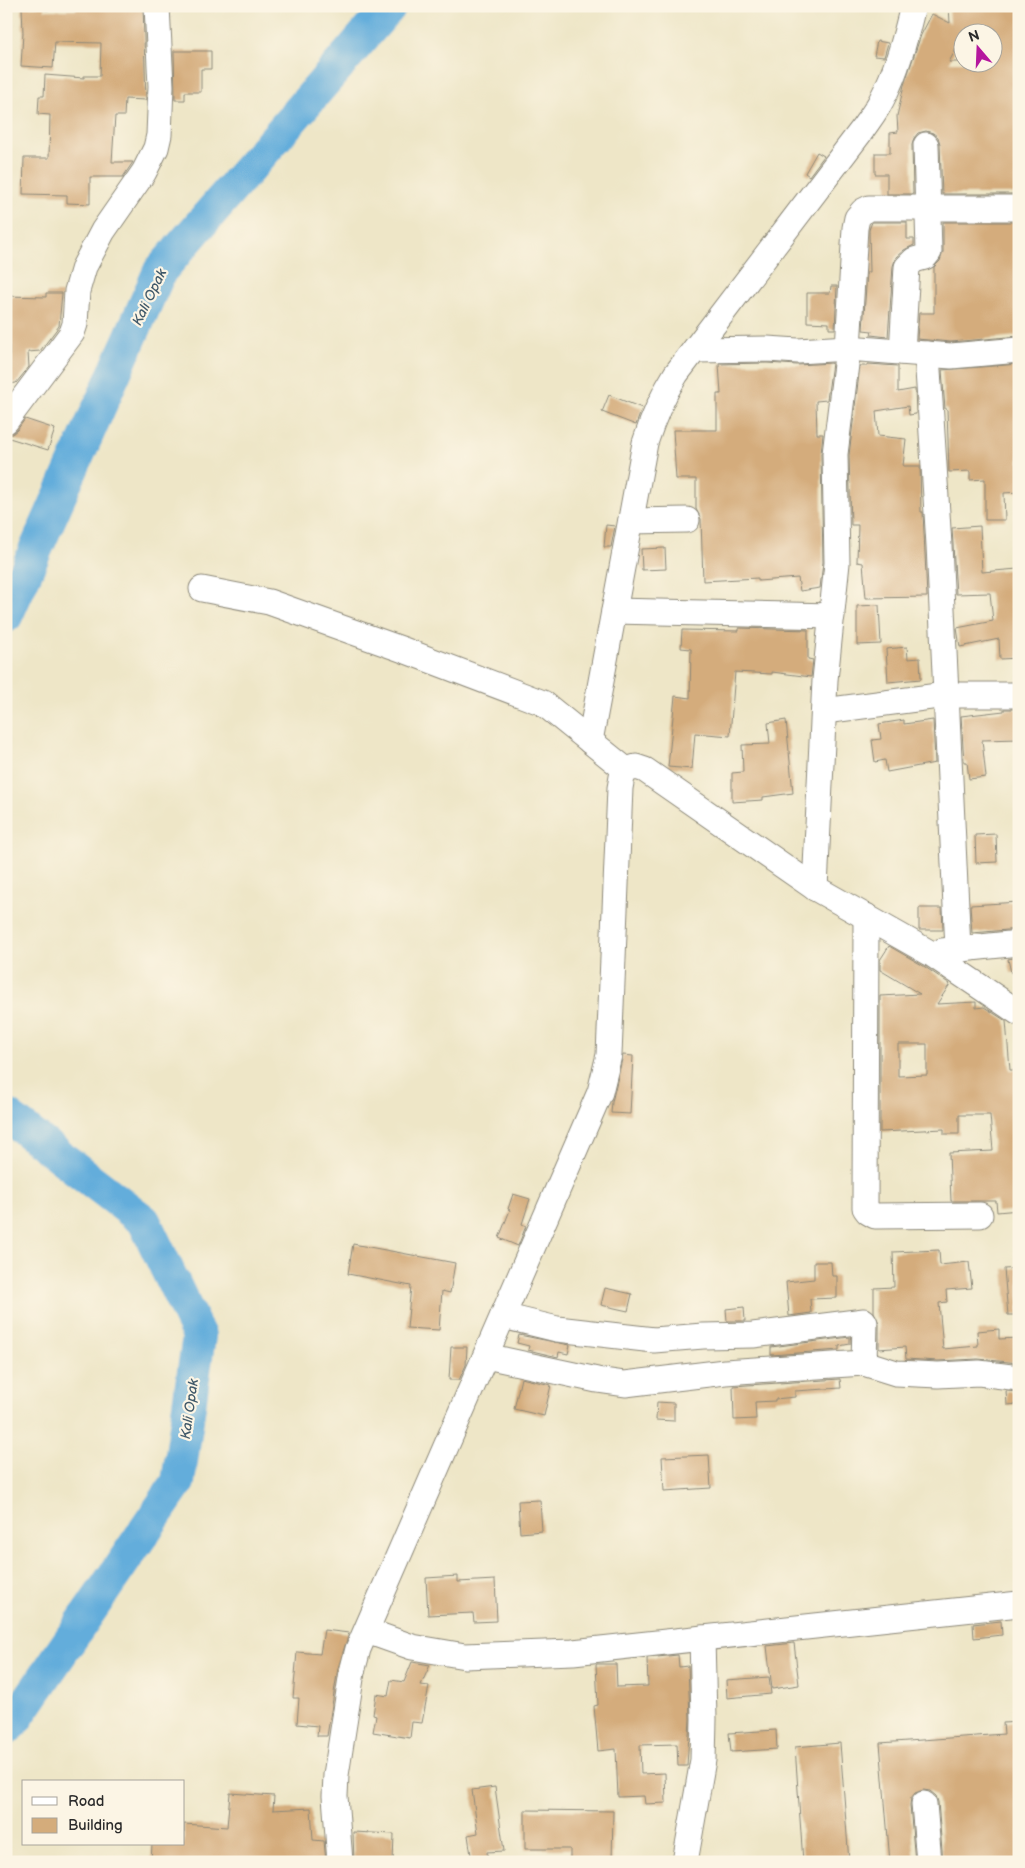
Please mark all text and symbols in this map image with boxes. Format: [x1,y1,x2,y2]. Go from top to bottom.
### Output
north arrow [952,22,1002,72]
text: N [966,26,982,46]
water label: Kali Opak [129,265,171,328]
water label: Kali Opak [177,1377,202,1440]
legend [22,1780,185,1846]
text: Road [68,1792,104,1811]
text: Building [68,1816,123,1835]

